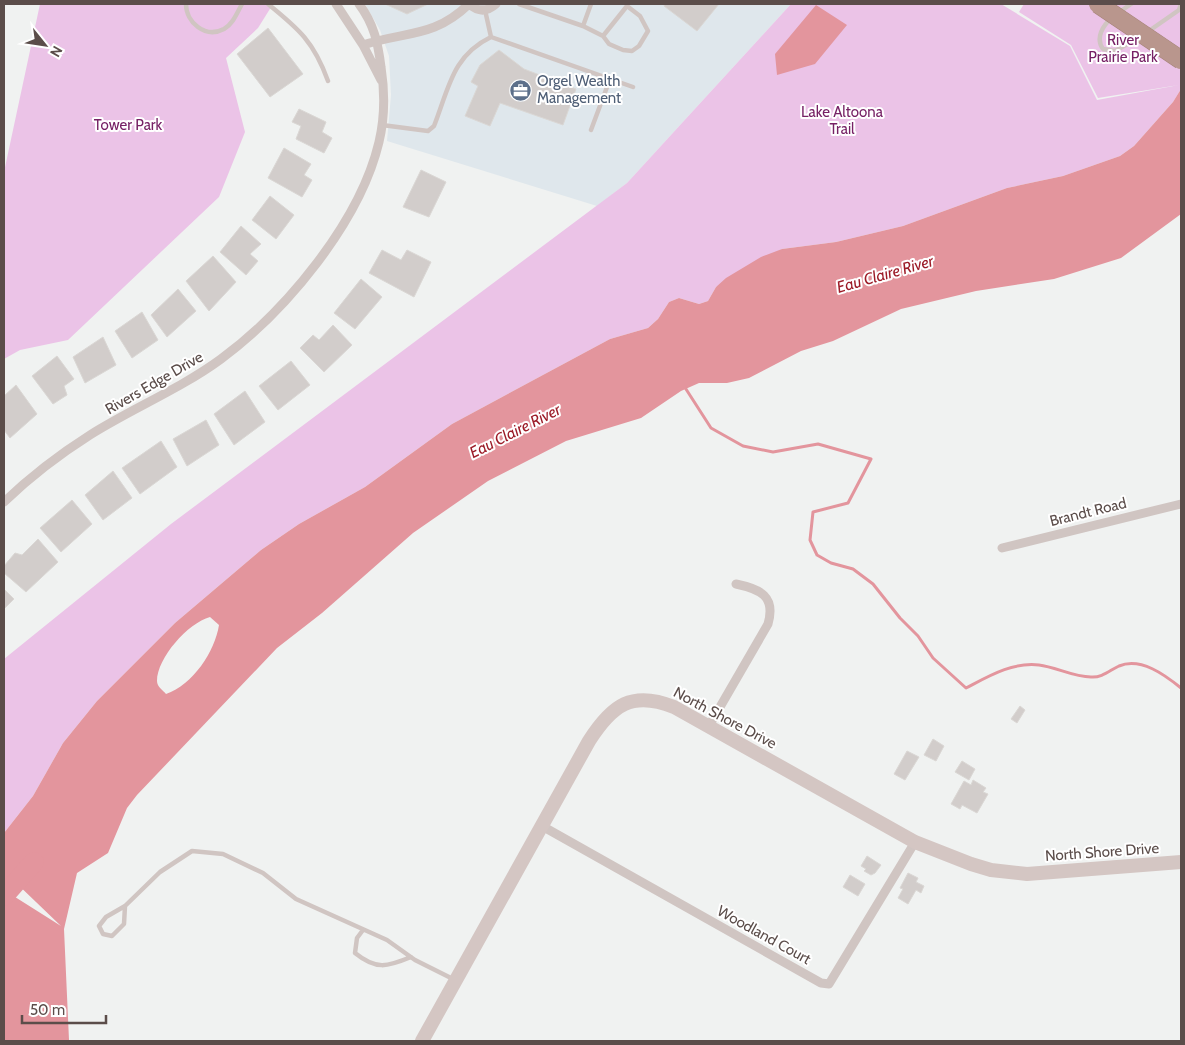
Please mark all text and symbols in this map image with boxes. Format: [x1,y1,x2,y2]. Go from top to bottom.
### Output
north arrow [20,20,70,70]
park label: River Prairie Park [1088,31,1158,66]
text: N [46,43,67,60]
place label: Orgel Wealth Management [537,72,621,107]
office icon: Orgel Wealth Management [509,78,533,102]
park label: Lake Altoona Trail [801,103,884,138]
park label: Tower Park [94,116,163,134]
water label: Eau Claire River [834,251,937,297]
street label: Rivers Edge Drive [102,348,206,418]
water label: Eau Claire River [466,399,565,462]
street label: Brandt Road [1048,494,1128,530]
street label: North Shore Drive [670,683,780,753]
street label: North Shore Drive [1044,839,1160,865]
street label: Woodland Court [714,902,814,968]
scale bar [22,992,106,1024]
text: 50 m [30,1001,65,1019]

